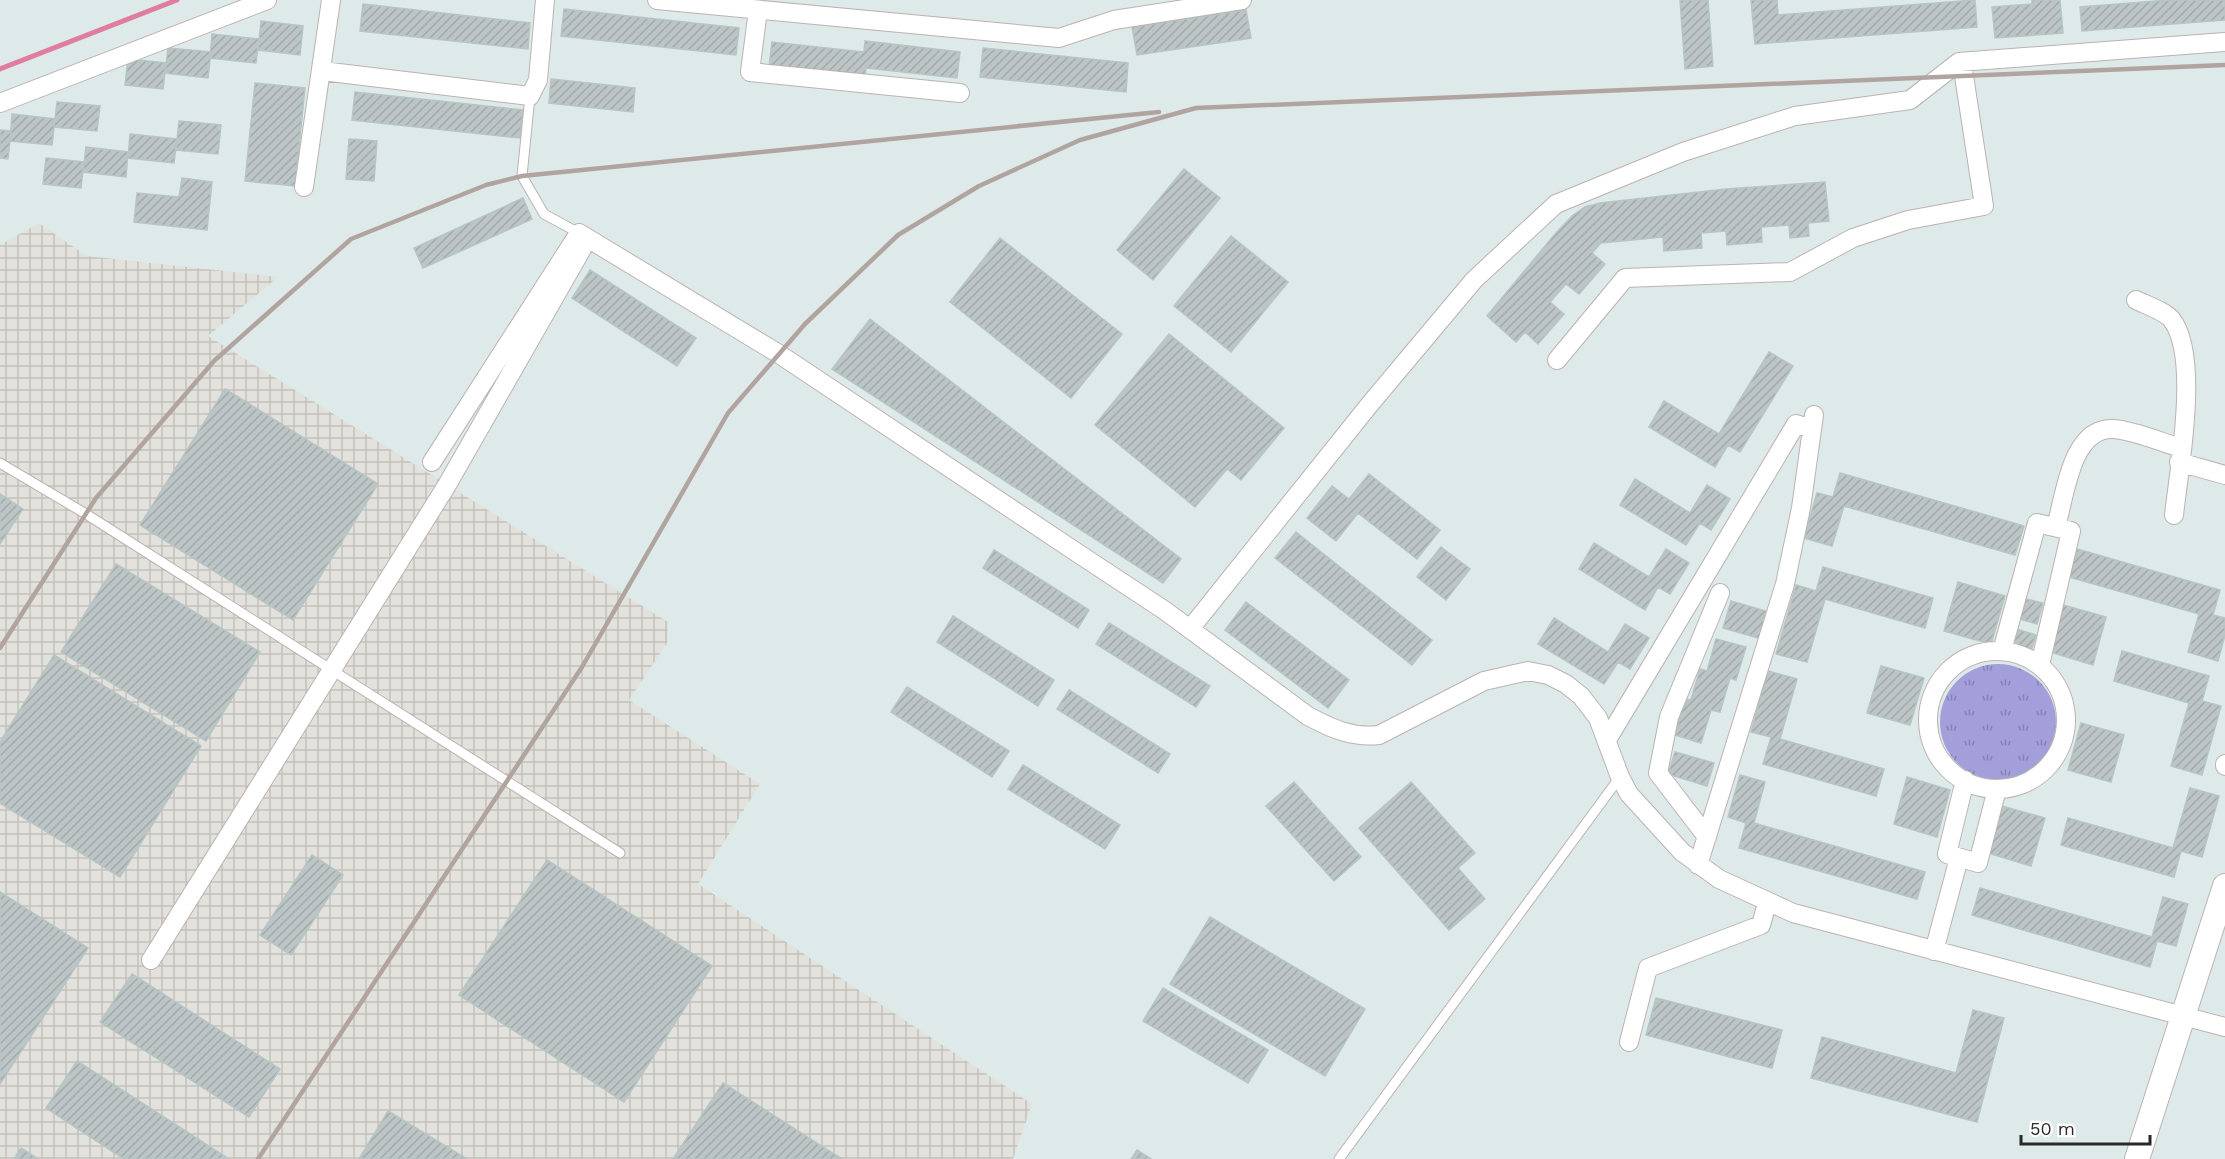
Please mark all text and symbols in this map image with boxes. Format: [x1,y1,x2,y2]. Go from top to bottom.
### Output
scale bar [2021,1108,2150,1146]
text: 50 m [2030,1118,2075,1139]

